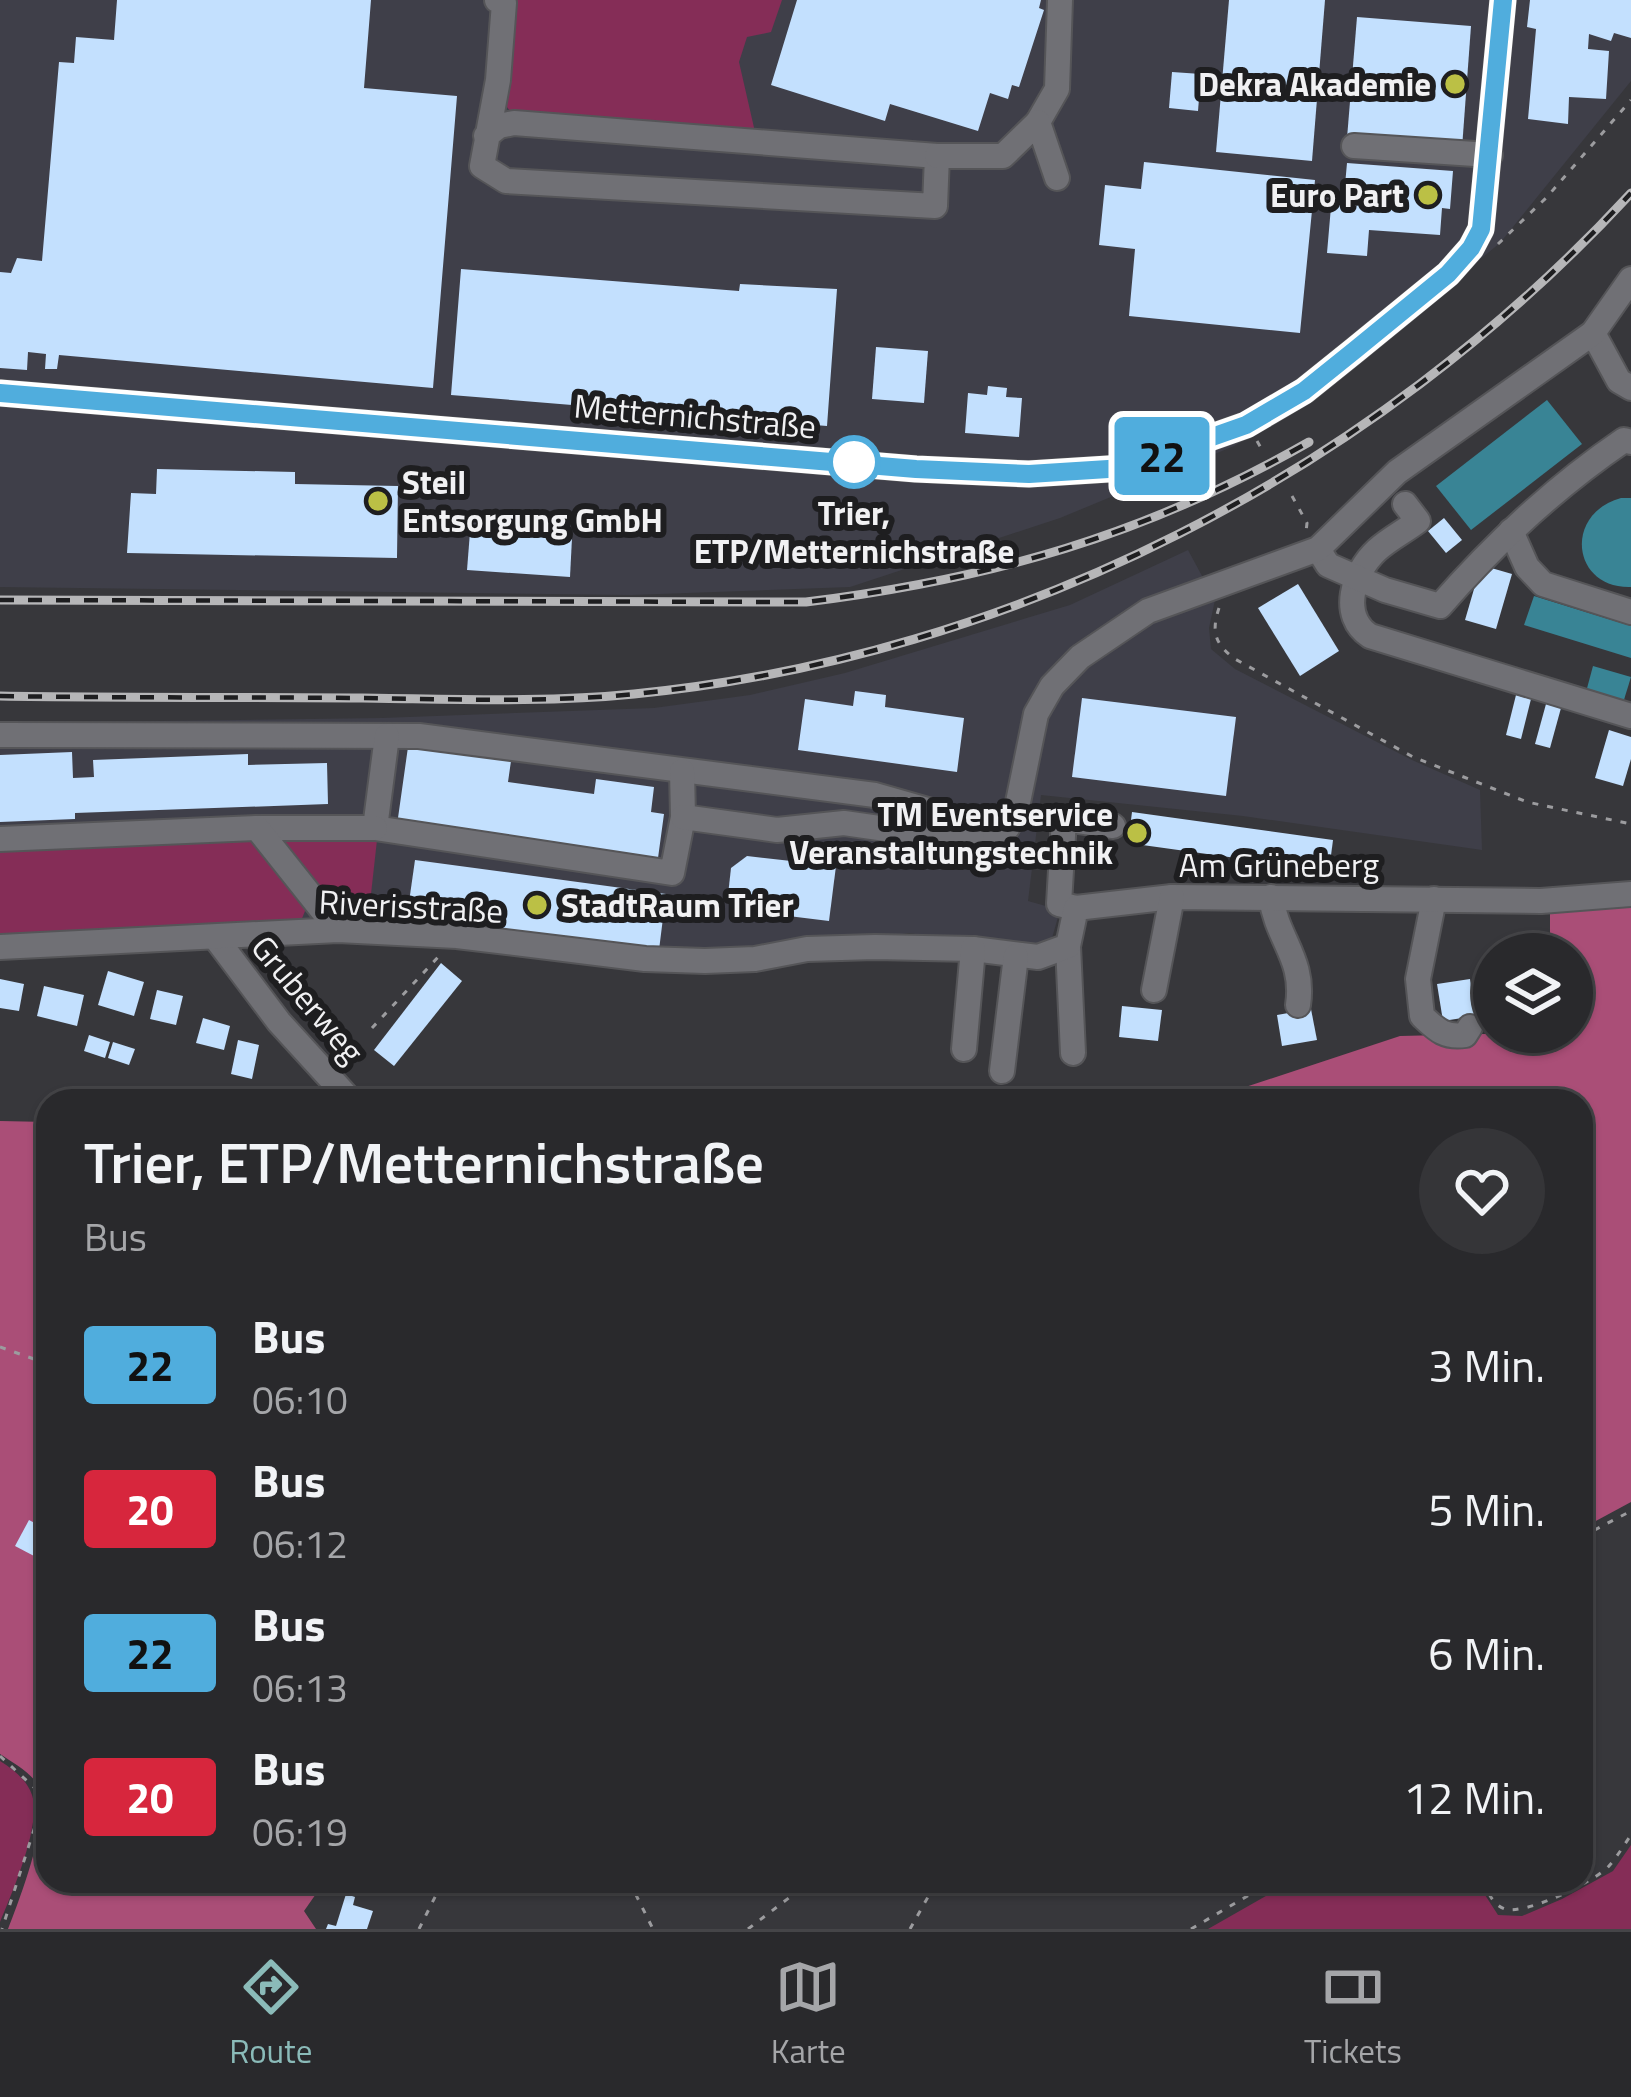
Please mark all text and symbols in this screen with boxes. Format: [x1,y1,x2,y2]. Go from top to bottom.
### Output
place label: Dekra Akademie [1198,59,1431,109]
marker: Dekra Akademie [1442,71,1468,97]
place label: Euro Part [1270,170,1404,220]
marker: Euro Part [1415,182,1441,208]
street label: Metternichstraße [572,381,818,451]
line badge: 22 [1108,417,1216,495]
text: 22 [1138,424,1186,488]
marker: Trier, ETP/Metternichstraße [829,437,879,487]
place label: Steil Entsorgung GmbH [402,457,663,545]
marker: Steil Entsorgung GmbH [365,488,391,514]
place label: Trier, ETP/Metternichstraße [694,488,1014,576]
place label: TM Eventservice Veranstaltungstechnik [789,789,1113,877]
marker: TM Eventservice Veranstaltungstechnik [1124,820,1150,846]
street label: Am Grüneberg [1179,840,1379,890]
street label: Riverisstraße [318,876,504,936]
place label: StadtRaum Trier [561,880,794,930]
marker: StadtRaum Trier [524,892,550,918]
street label: Gruberweg [240,924,376,1074]
map controls [1473,933,1593,1053]
button: layers [1473,933,1593,1053]
text: Trier, ETP/Metternichstraße [84,1118,764,1205]
button: heart [1419,1128,1545,1254]
text: Bus [84,1207,147,1266]
text: Bus [252,1302,326,1370]
text: 3 Min. [1428,1331,1545,1399]
text: 22 [126,1333,174,1397]
text: 06:10 [252,1370,348,1429]
text: Bus [252,1446,326,1514]
text: 5 Min. [1428,1475,1545,1543]
text: 20 [126,1477,174,1541]
text: 06:12 [252,1514,348,1573]
text: Bus [252,1590,326,1658]
text: 6 Min. [1428,1619,1545,1687]
text: 22 [126,1621,174,1685]
text: 06:13 [252,1658,348,1717]
text: Bus [252,1734,326,1802]
text: 12 Min. [1403,1763,1545,1831]
text: 20 [126,1765,174,1829]
text: 06:19 [252,1802,348,1861]
tab: Route [229,1954,312,2076]
tab: Karte [771,1954,846,2076]
tab: Tickets [1304,1954,1402,2076]

